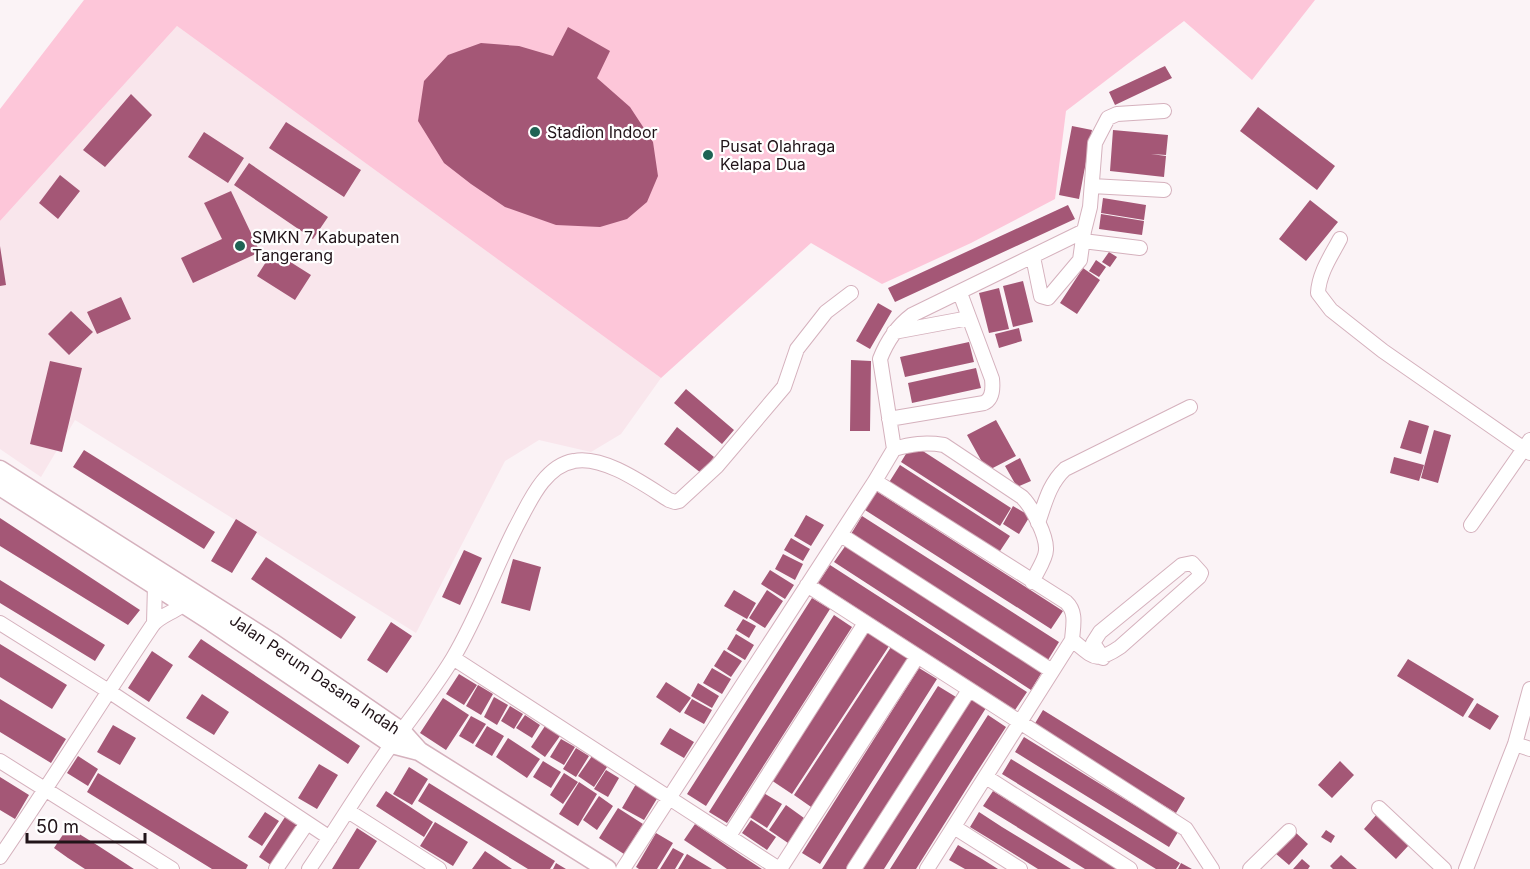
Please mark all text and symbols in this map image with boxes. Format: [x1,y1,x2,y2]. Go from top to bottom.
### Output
place label: Stadion Indoor [547,122,658,142]
marker: Stadion Indoor [528,125,542,139]
place label: Pusat Olahraga Kelapa Dua [720,136,835,174]
marker: Pusat Olahraga Kelapa Dua [701,148,715,162]
place label: SMKN 7 Kabupaten Tangerang [252,227,399,265]
marker: SMKN 7 Kabupaten Tangerang [233,239,247,253]
street label: Jalan Perum Dasana Indah [226,609,404,739]
scale bar [27,806,146,844]
text: 50 m [36,816,79,837]

